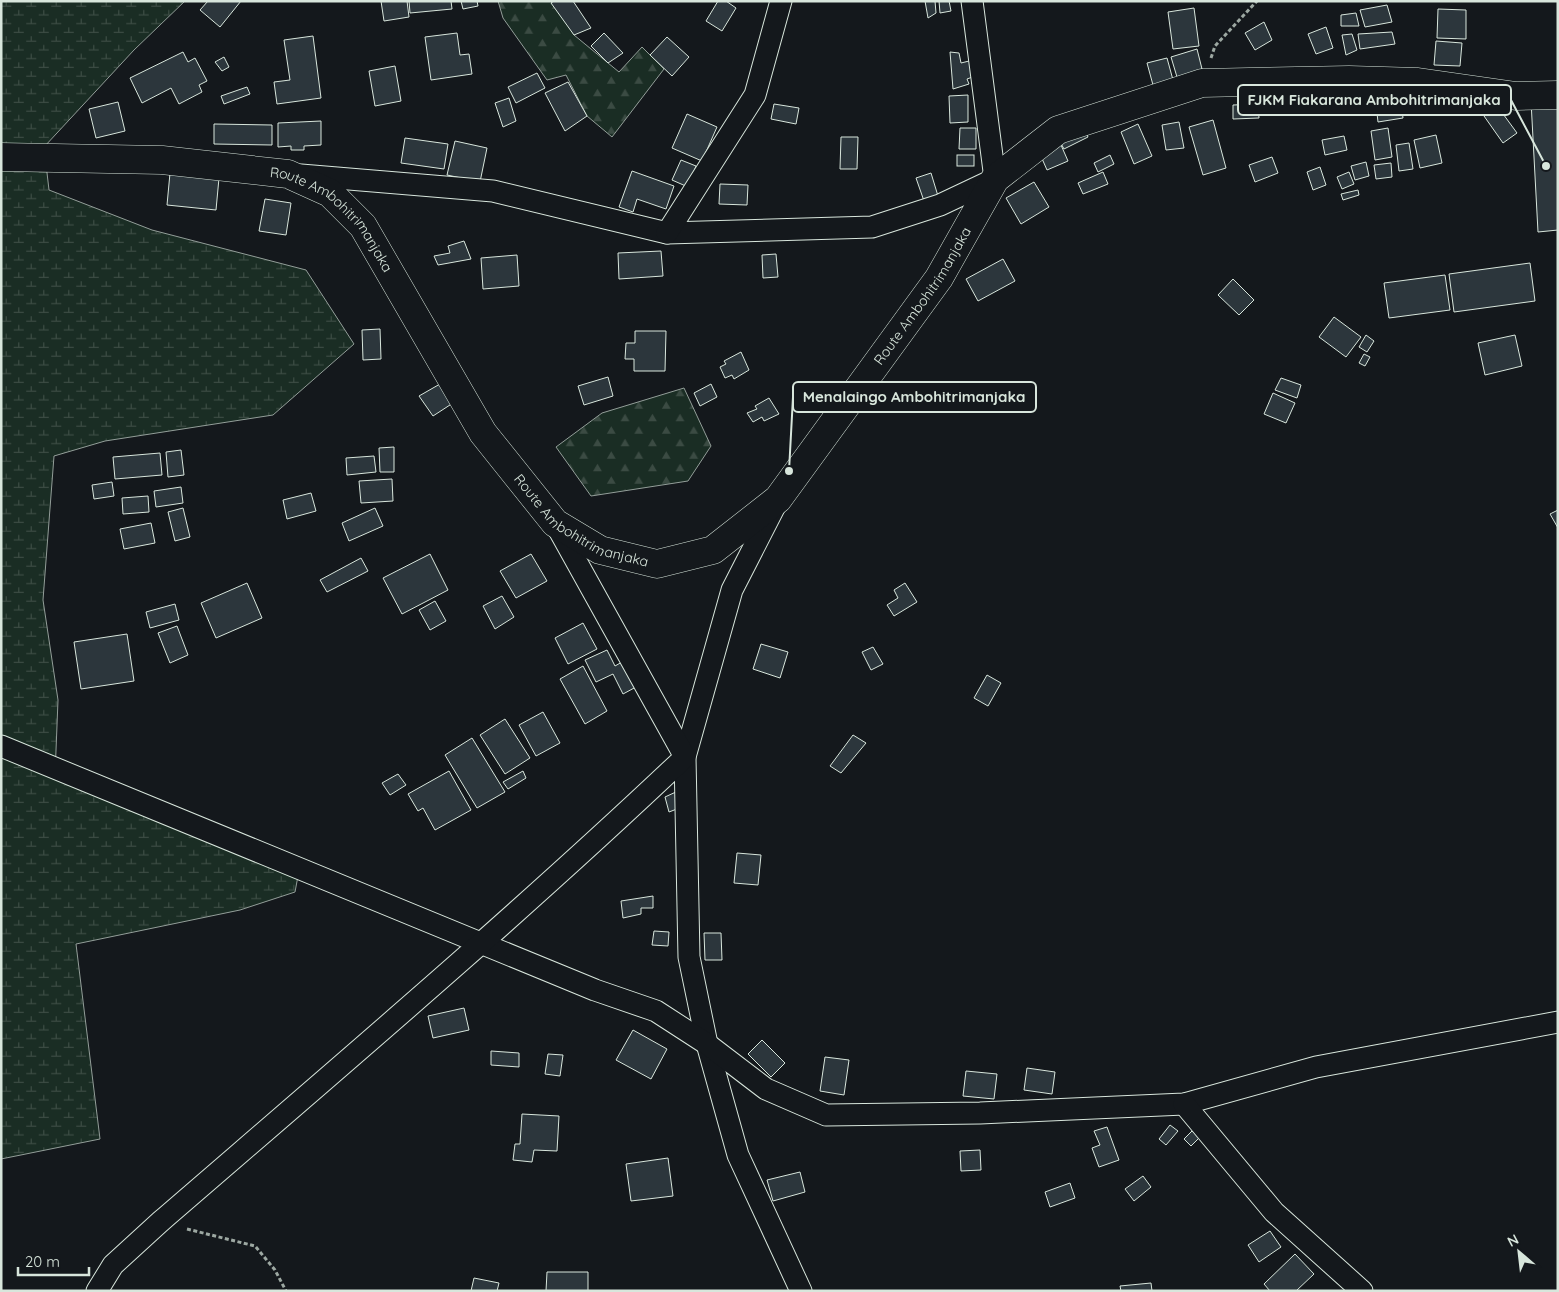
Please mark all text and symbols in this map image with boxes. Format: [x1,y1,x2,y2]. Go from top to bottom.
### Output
callout: FJKM Fiakarana Ambohitrimanjaka [1238,85,1511,115]
text: FJKM Fiakarana Ambohitrimanjaka [1247,90,1501,109]
street label: Route Ambohitrimanjaka [269,163,397,275]
street label: Route Ambohitrimanjaka [870,224,975,368]
callout: Menalaingo Ambohitrimanjaka [793,382,1036,412]
text: Menalaingo Ambohitrimanjaka [803,387,1025,406]
street label: Route Ambohitrimanjaka [510,470,650,571]
north arrow [1494,1227,1544,1277]
text: N [1504,1230,1522,1251]
scale bar [18,1244,89,1276]
text: 20 m [25,1252,60,1271]

